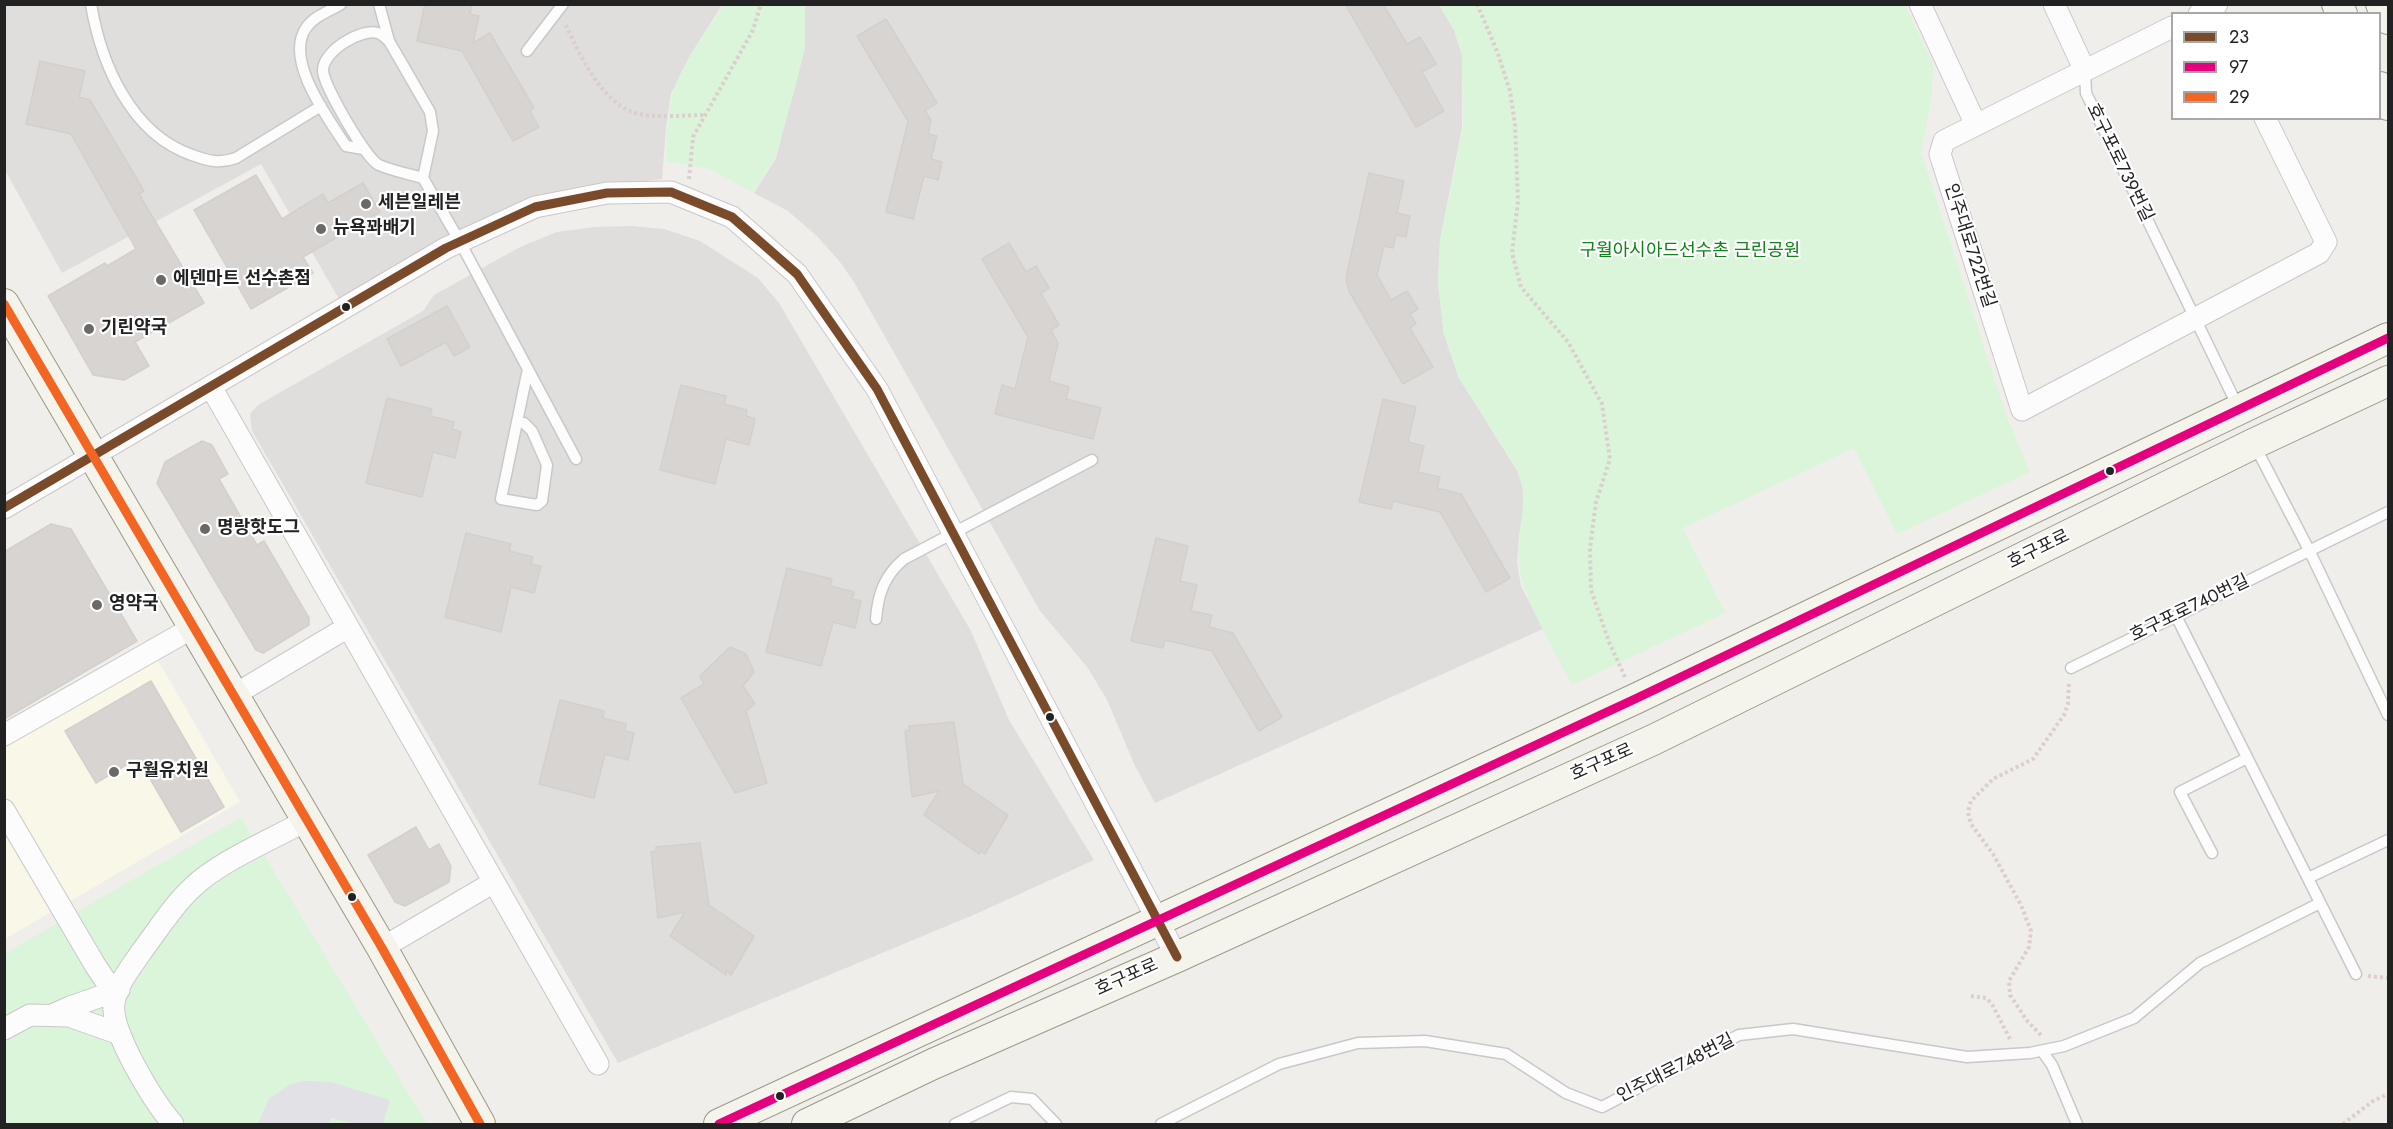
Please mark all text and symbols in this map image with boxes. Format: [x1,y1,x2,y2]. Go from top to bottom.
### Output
legend [2171,12,2381,120]
text: 23 [2229,24,2249,50]
text: 97 [2229,54,2248,80]
text: 29 [2229,84,2250,110]
street label: 호구포로739번길 [2081,100,2157,226]
street label: 인주대로722번길 [1939,181,1999,311]
place label: 세븐일레븐 [378,193,461,215]
marker: 세븐일레븐 [359,197,373,211]
place label: 뉴욕꽈배기 [333,218,416,240]
marker: 뉴욕꽈배기 [314,222,328,236]
park label: 구월아시아드선수촌 근린공원 [1580,241,1800,263]
place label: 에덴마트 선수촌점 [173,269,311,291]
marker: 에덴마트 선수촌점 [154,273,168,287]
unlabelled marker [340,301,352,313]
place label: 기린약국 [101,318,167,340]
marker: 기린약국 [82,322,96,336]
unlabelled marker [2104,465,2116,477]
place label: 명랑핫도그 [217,518,300,540]
marker: 명랑핫도그 [198,522,212,536]
street label: 호구포로 [2004,526,2074,574]
street label: 호구포로740번길 [2127,571,2253,647]
place label: 영약국 [109,594,159,616]
marker: 영약국 [90,598,104,612]
unlabelled marker [1044,711,1056,723]
street label: 호구포로 [1567,740,1637,786]
place label: 구월유치원 [126,761,209,783]
marker: 구월유치원 [107,765,121,779]
unlabelled marker [346,891,358,903]
street label: 호구포로 [1092,955,1162,1001]
street label: 인주대로748번길 [1614,1030,1738,1108]
unlabelled marker [774,1090,786,1102]

